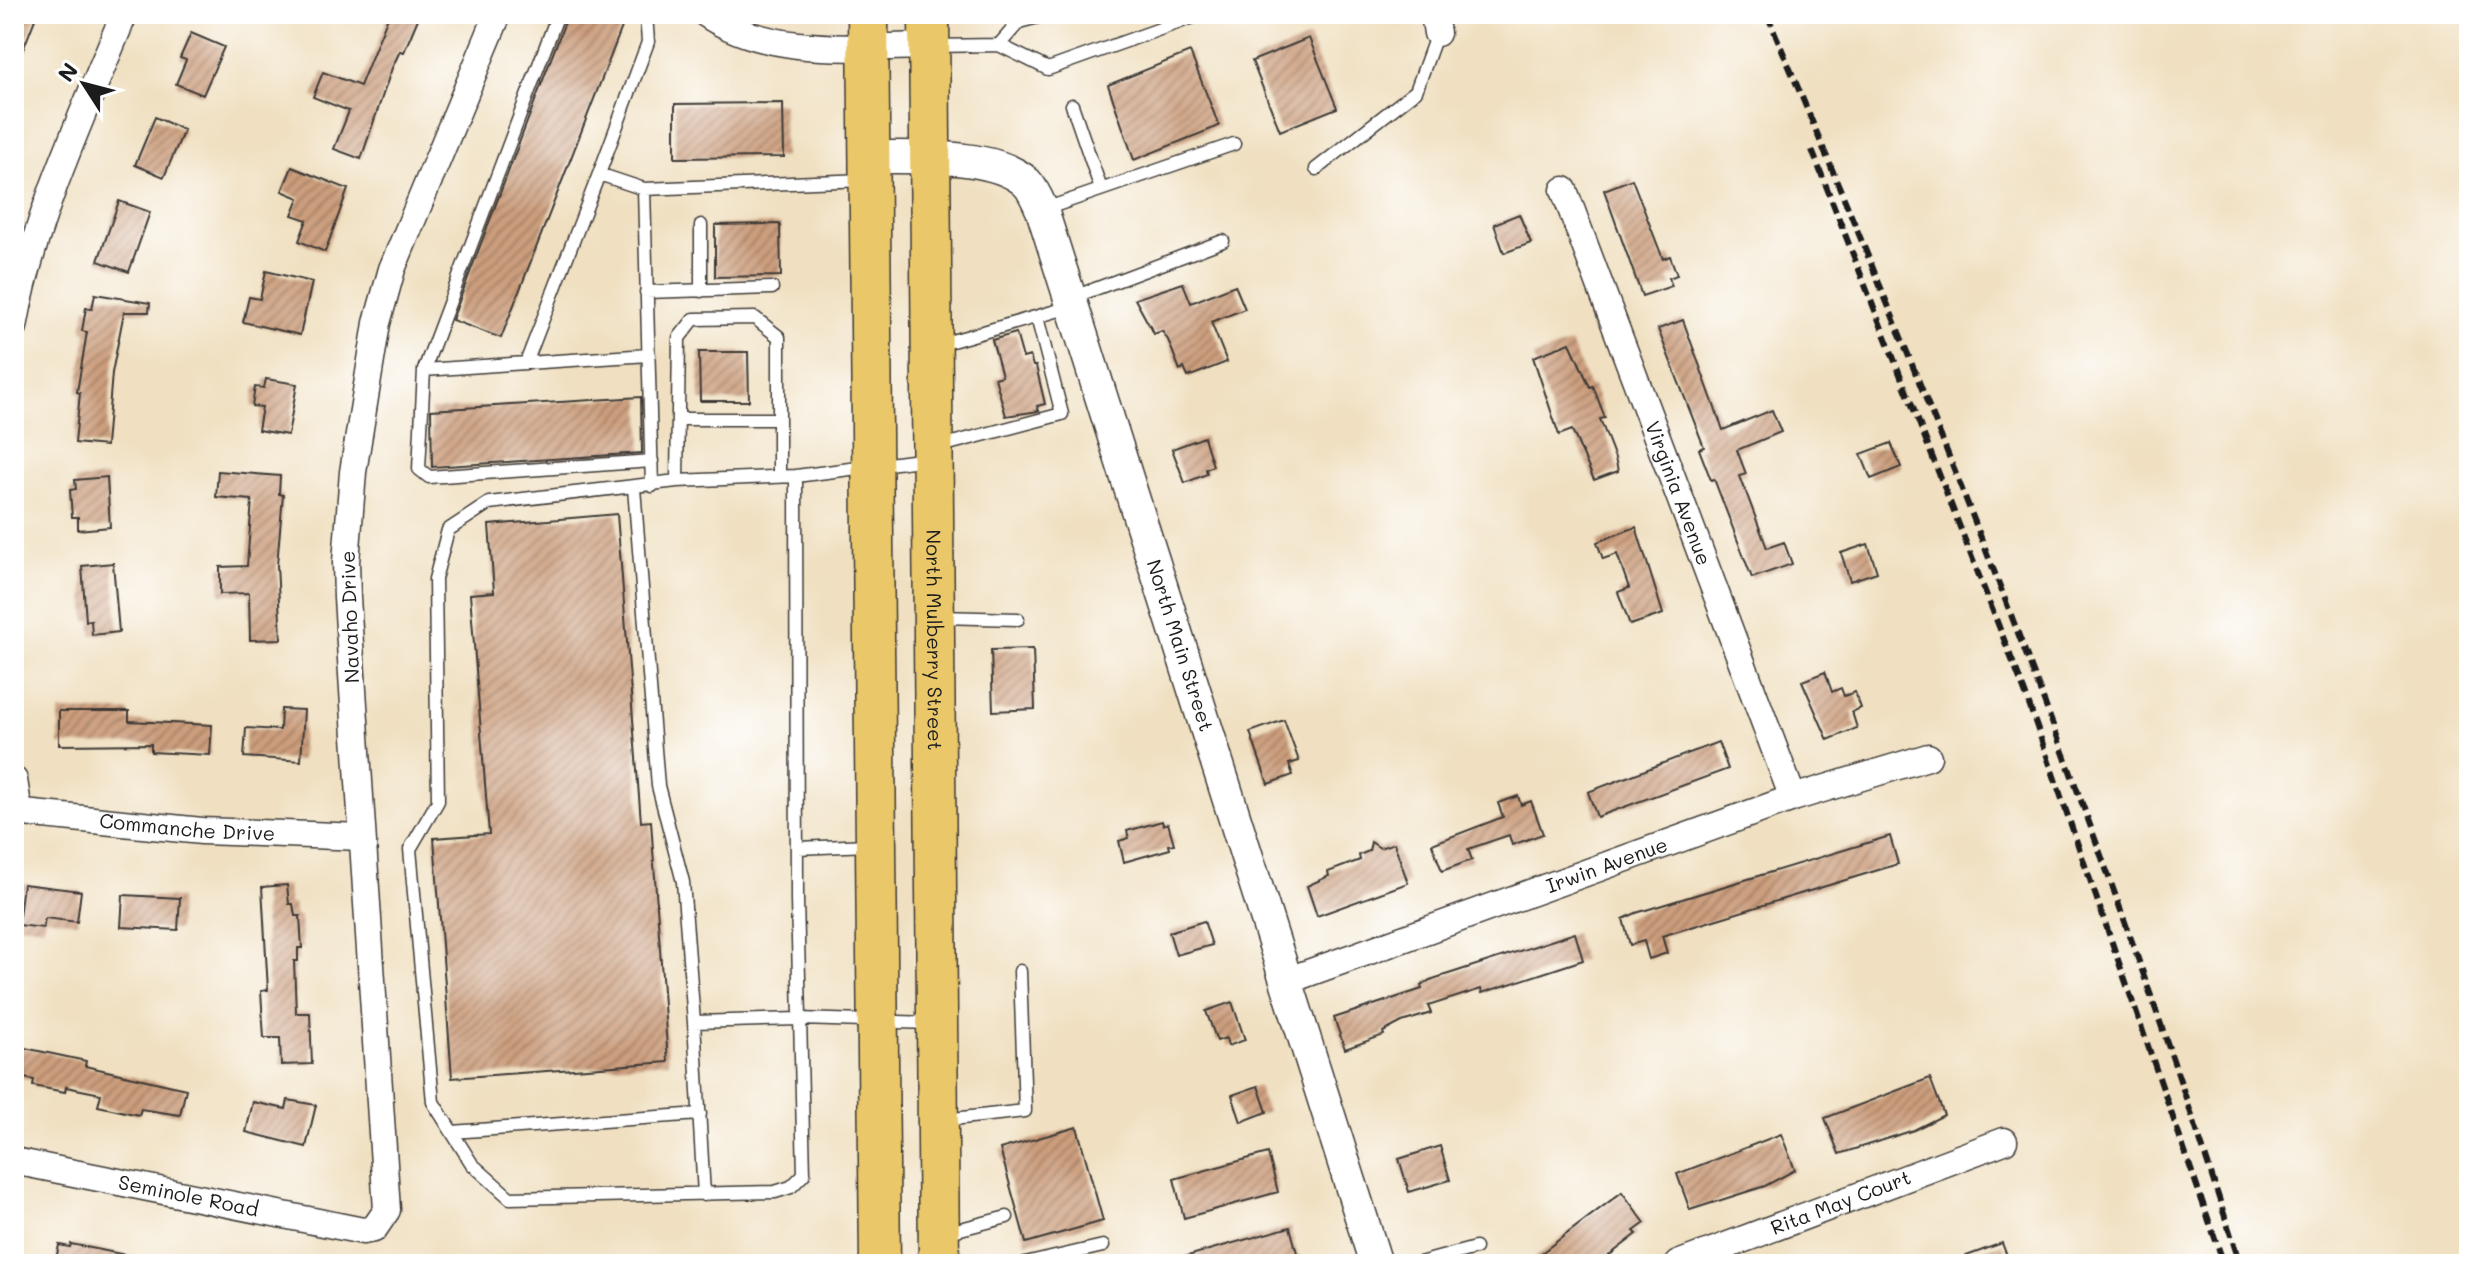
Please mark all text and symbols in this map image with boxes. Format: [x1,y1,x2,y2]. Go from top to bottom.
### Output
north arrow [44,44,124,124]
text: N [51,57,84,87]
street label: Virginia Avenue [1640,417,1718,569]
street label: North Mulberry Street [921,529,949,751]
street label: Navaho Drive [334,550,364,684]
street label: North Main Street [1142,556,1220,734]
street label: Commanche Drive [98,807,276,846]
street label: Irwin Avenue [1542,830,1671,898]
street label: Rita May Court [1767,1163,1914,1240]
street label: Seminole Road [116,1168,261,1222]

